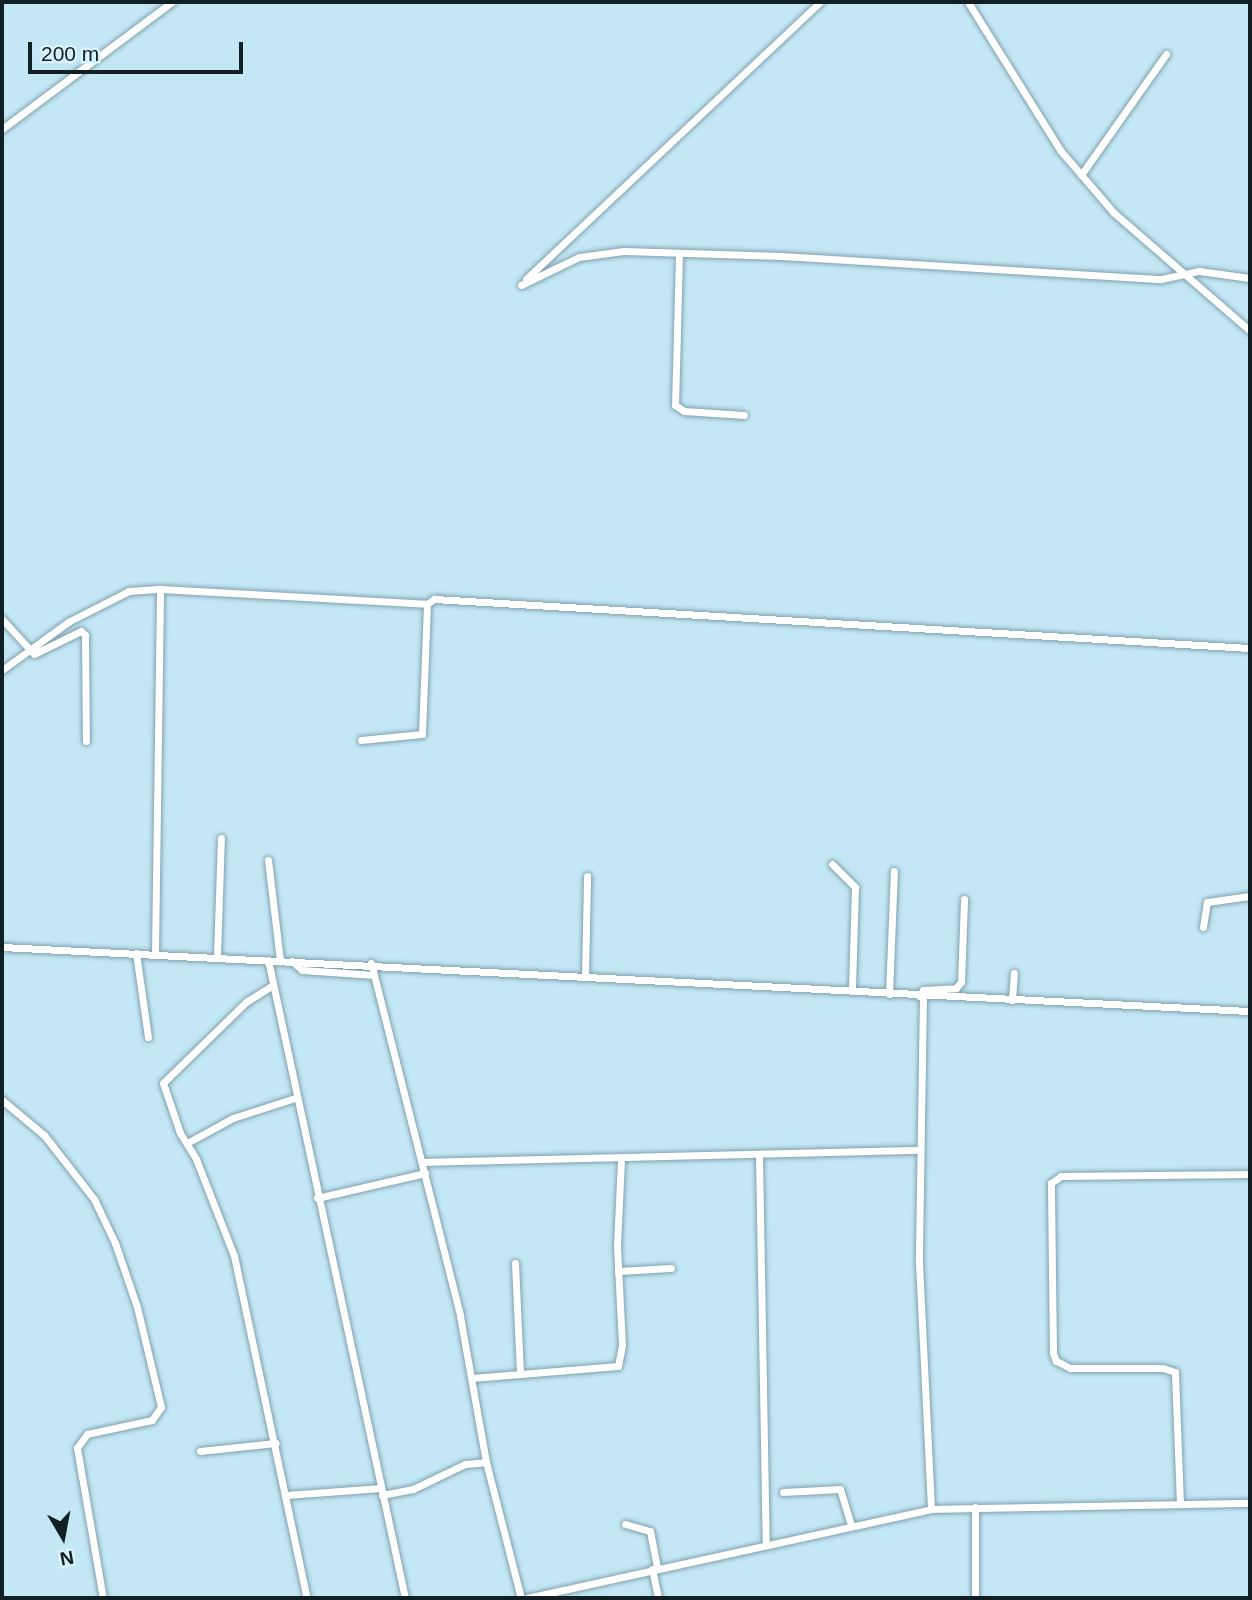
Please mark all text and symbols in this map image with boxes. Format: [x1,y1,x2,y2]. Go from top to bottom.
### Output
scale bar [32,28,247,72]
text: 200 m [41,42,99,65]
north arrow [28,1502,98,1572]
text: N [58,1547,75,1570]

